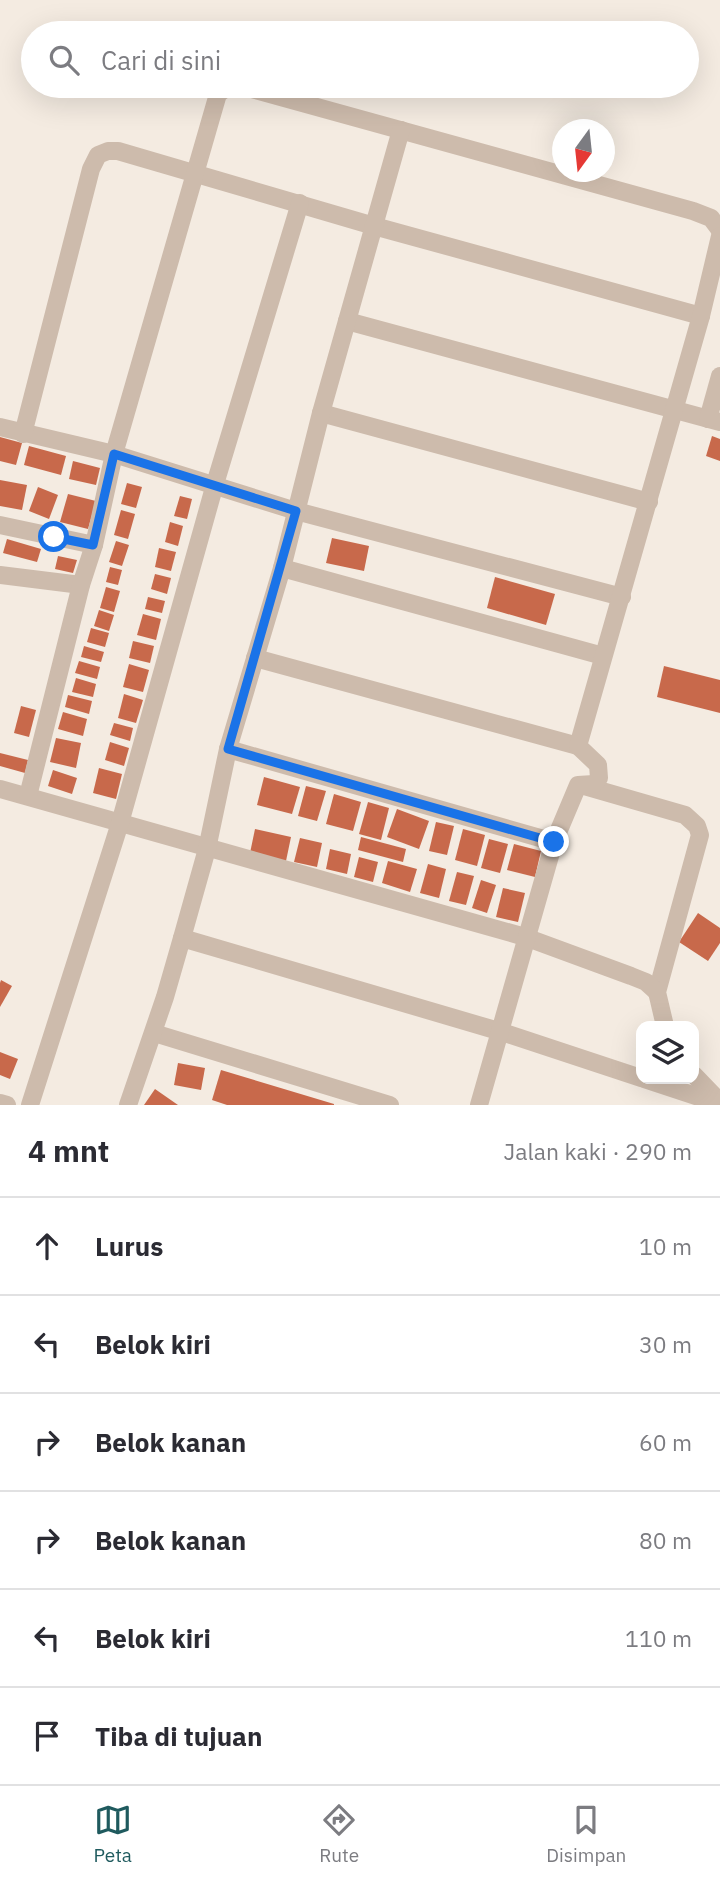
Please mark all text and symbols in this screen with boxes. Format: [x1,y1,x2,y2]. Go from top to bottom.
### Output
search box [21,21,699,98]
icon: search [45,41,83,79]
text: Cari di sini [101,43,221,77]
north arrow [552,119,615,182]
route start [38,521,69,552]
route end [538,826,569,857]
map controls [636,1021,699,1084]
button: layers [636,1021,699,1084]
text: 4 mnt [28,1131,109,1170]
text: Jalan kaki · 290 m [504,1136,692,1166]
icon: ahead [28,1227,66,1265]
text: Lurus [95,1229,163,1263]
text: 10 m [639,1231,692,1261]
icon: left [28,1325,66,1363]
text: Belok kiri [95,1327,211,1361]
text: 30 m [639,1329,692,1359]
icon: right [28,1423,66,1461]
text: Belok kanan [95,1425,246,1459]
text: 60 m [639,1427,692,1457]
icon: right [28,1521,66,1559]
text: Belok kanan [95,1523,246,1557]
text: 80 m [639,1525,692,1555]
icon: left [28,1619,66,1657]
text: Belok kiri [95,1621,211,1655]
text: 110 m [625,1623,692,1653]
icon: arrive [28,1717,66,1755]
text: Tiba di tujuan [95,1719,262,1753]
tab: Peta [94,1801,132,1867]
tab: Rute [319,1801,359,1867]
tab: Disimpan [546,1801,626,1867]

